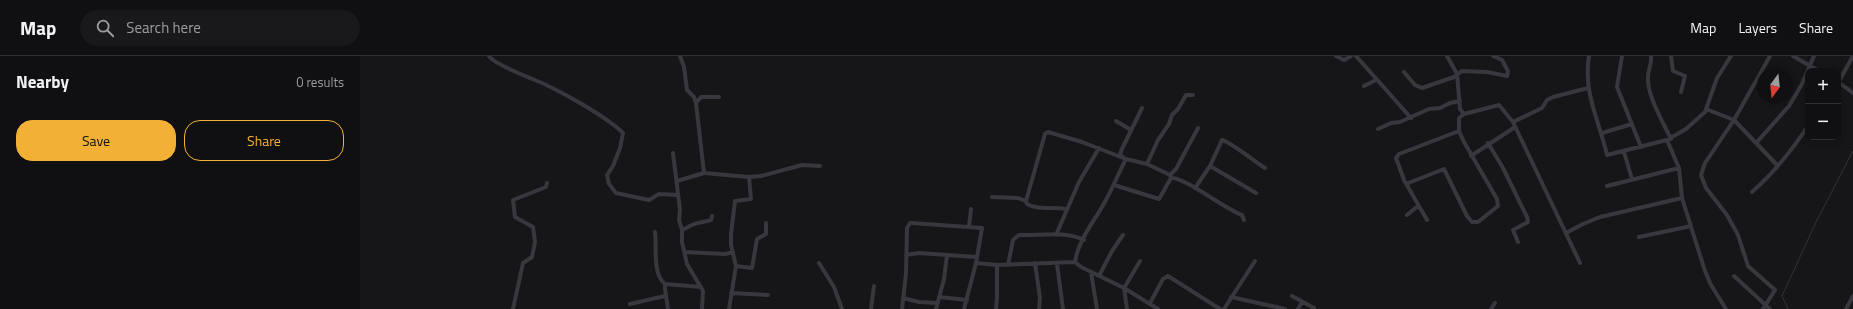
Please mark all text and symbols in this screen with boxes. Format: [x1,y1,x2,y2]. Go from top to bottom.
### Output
search box [80,10,360,46]
text: Map [20,13,56,42]
text: Search here [126,16,201,39]
icon: search [94,17,116,39]
text: Map [1690,17,1716,38]
text: Layers [1738,17,1777,38]
text: Share [1799,17,1833,38]
north arrow [1757,68,1793,104]
map controls [1805,68,1841,140]
button: + [1805,68,1841,104]
text: Nearby [16,69,69,95]
text: 0 results [296,72,344,92]
button: − [1805,104,1841,140]
button: Save [16,120,176,161]
button: Share [184,120,344,161]

